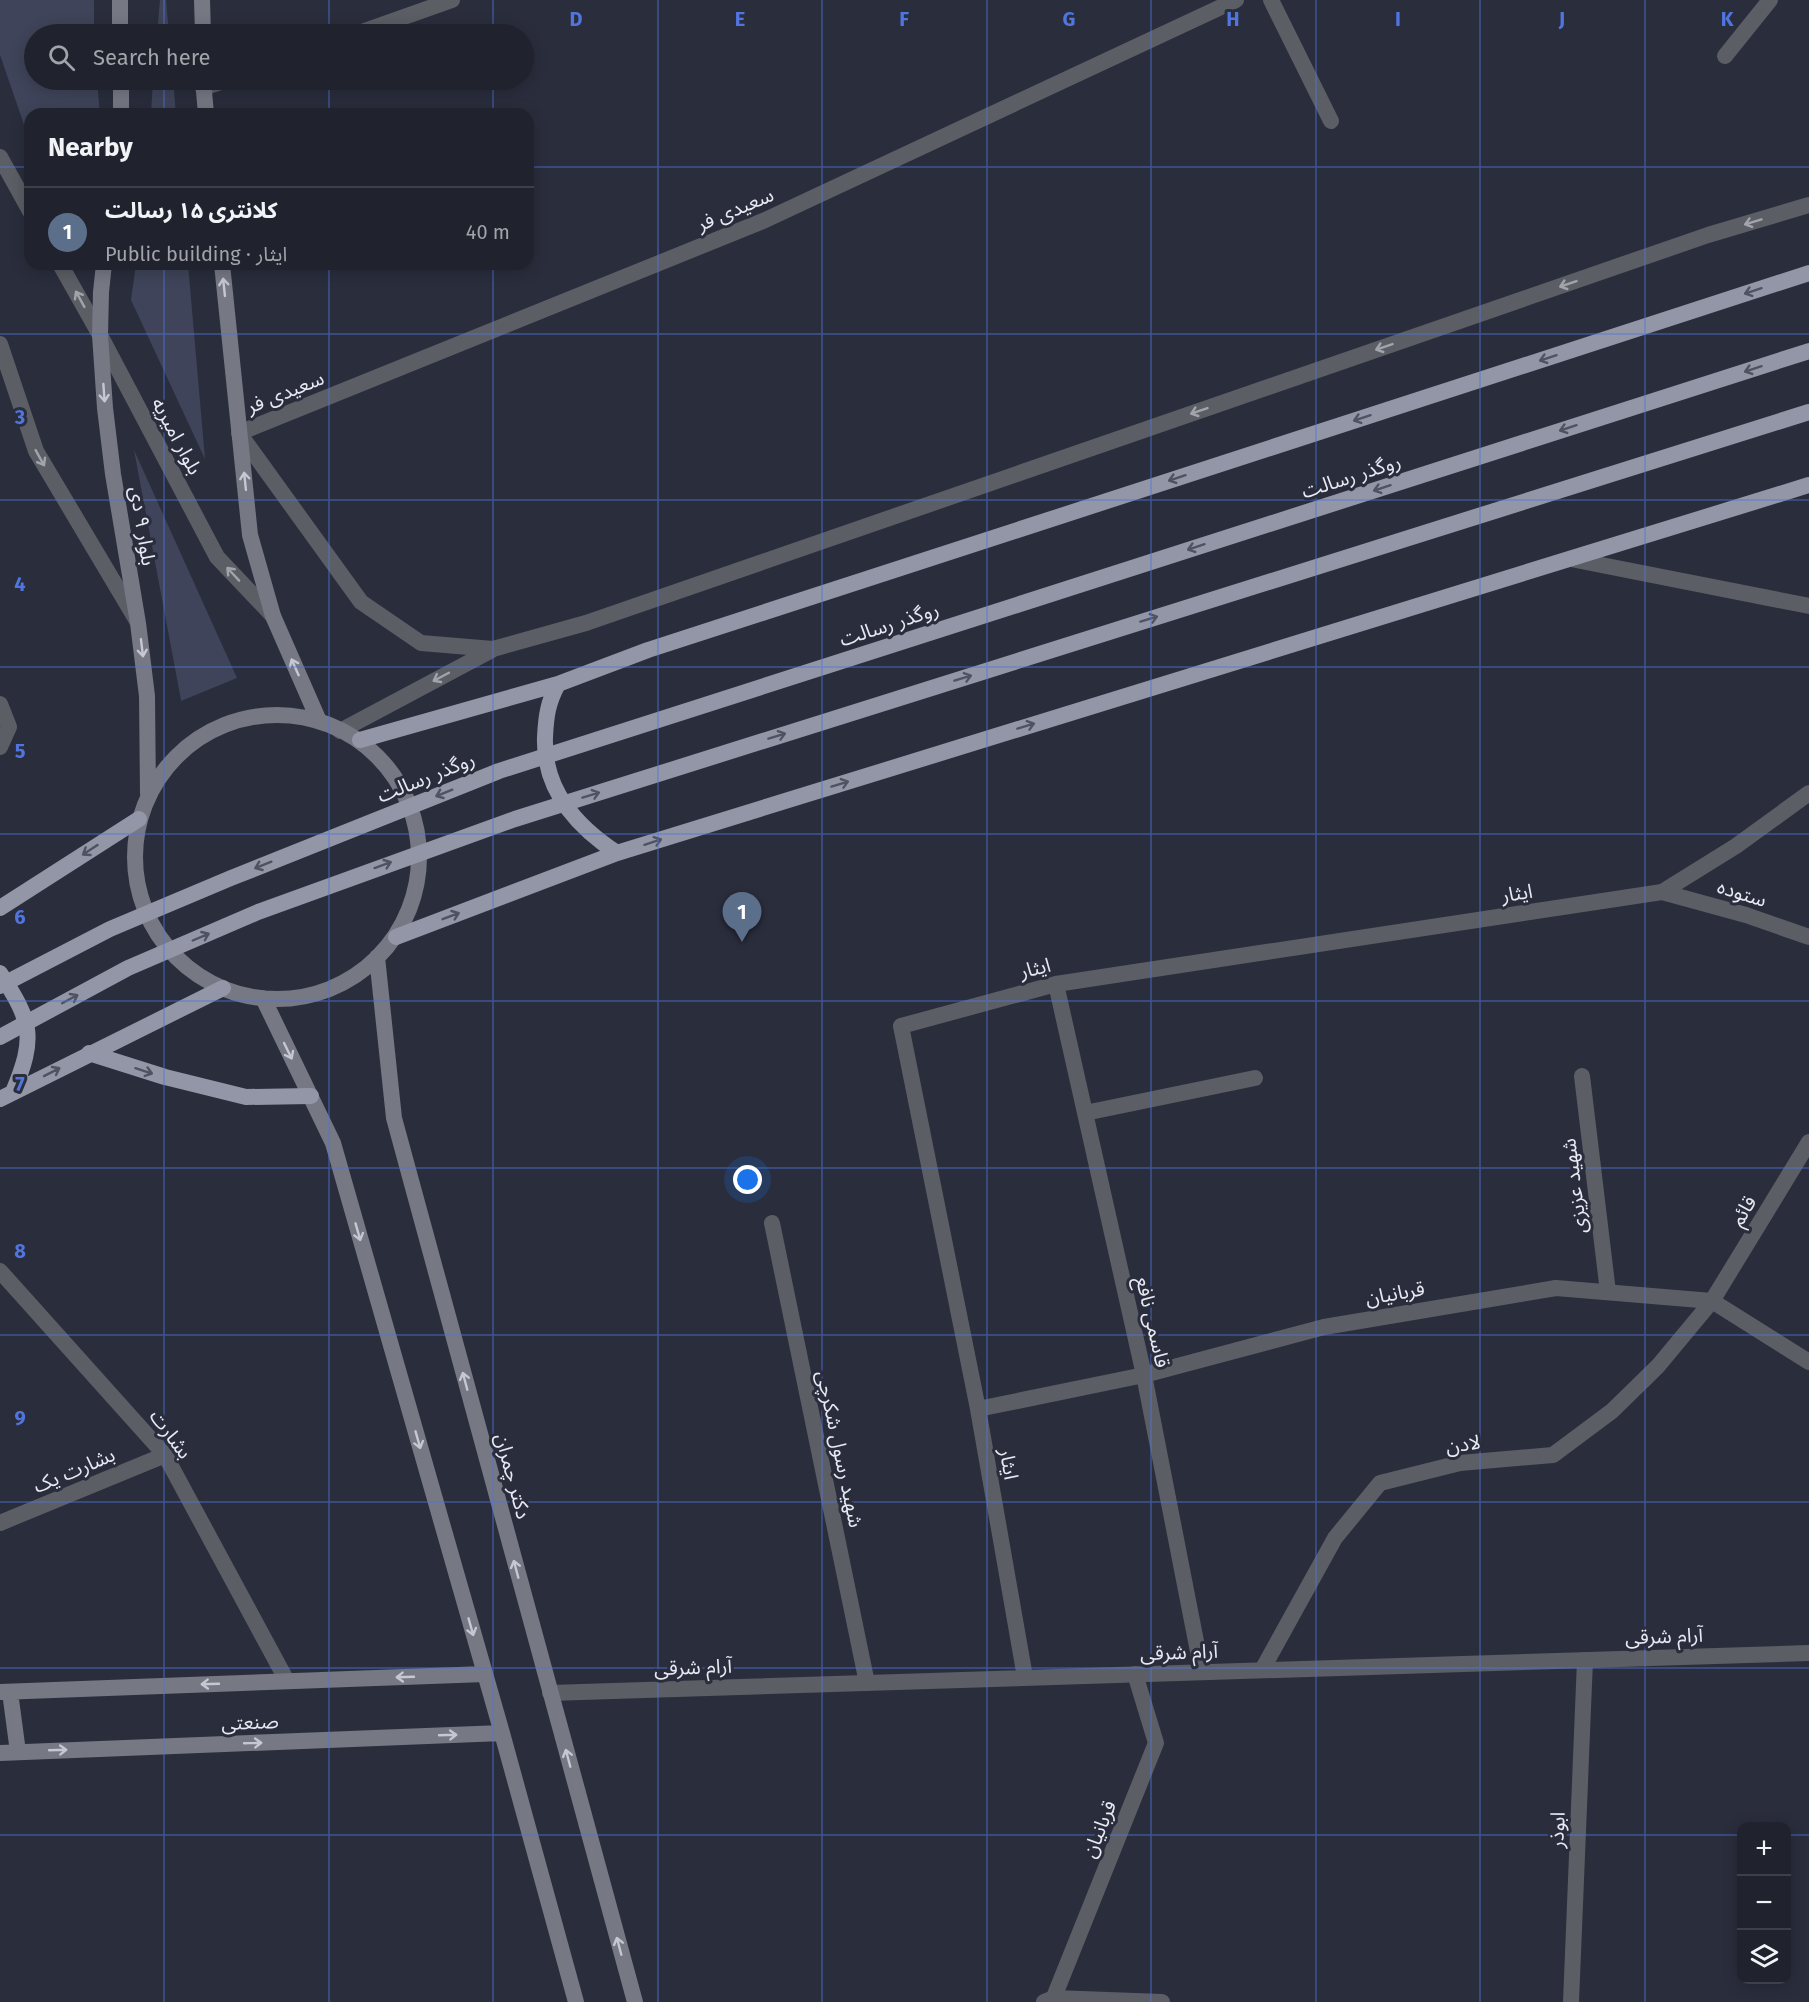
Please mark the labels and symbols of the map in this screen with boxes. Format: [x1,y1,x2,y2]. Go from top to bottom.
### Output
text: D [569,7,583,31]
text: E [735,7,745,31]
text: F [899,7,909,31]
text: G [1063,7,1075,31]
text: H [1226,7,1240,31]
text: I [1395,7,1401,31]
text: J [1558,7,1565,31]
text: K [1721,7,1734,31]
street label: سعیدی فر [692,182,777,236]
one-way arrow [1744,217,1763,228]
one-way arrow [218,277,229,297]
one-way arrow [1559,279,1578,290]
one-way arrow [1744,286,1763,297]
one-way arrow [74,291,85,309]
one-way arrow [1375,343,1394,354]
one-way arrow [1539,353,1558,364]
one-way arrow [1744,364,1763,375]
street label: سعیدی فر [242,366,327,419]
one-way arrow [99,383,110,403]
street label: بلوار امیریه [147,393,207,479]
text: 3 [14,405,25,429]
one-way arrow [1191,406,1209,417]
one-way arrow [1353,413,1372,424]
one-way arrow [1559,424,1578,435]
one-way arrow [34,449,46,466]
street label: روگذر رسالت [1298,449,1404,503]
one-way arrow [239,471,250,491]
one-way arrow [1168,474,1187,485]
one-way arrow [1373,483,1392,494]
street label: بلوار ۹ دی [125,485,161,567]
one-way arrow [1187,543,1206,554]
one-way arrow [226,566,240,581]
text: 4 [14,572,26,596]
street label: روگذر رسالت [836,597,942,651]
one-way arrow [1139,613,1158,624]
one-way arrow [136,638,147,658]
one-way arrow [289,659,301,677]
one-way arrow [433,672,451,683]
one-way arrow [953,672,972,683]
one-way arrow [1016,720,1035,731]
one-way arrow [767,730,786,741]
text: 5 [15,739,26,763]
street label: روگذر رسالت [374,747,478,807]
one-way arrow [830,778,849,789]
one-way arrow [435,788,454,799]
one-way arrow [581,789,600,800]
one-way arrow [643,835,662,846]
one-way arrow [82,844,99,856]
one-way arrow [373,859,392,870]
one-way arrow [254,860,273,871]
street label: ستوده [1714,874,1770,912]
street label: ایثار [1499,879,1534,907]
pin: 1 [722,892,762,942]
text: 6 [14,905,26,929]
one-way arrow [441,910,459,921]
one-way arrow [192,930,210,942]
street label: ایثار [1016,953,1053,984]
one-way arrow [61,993,78,1005]
one-way arrow [283,1041,295,1059]
one-way arrow [43,1066,61,1077]
one-way arrow [134,1066,153,1077]
text: 7 [15,1072,25,1096]
street label: شهید عزیزی [1556,1137,1592,1235]
your location [733,1165,762,1194]
street label: قائم [1725,1191,1764,1232]
one-way arrow [353,1222,365,1241]
text: 8 [14,1239,26,1263]
street label: قاسمی نافع [1128,1274,1175,1371]
street label: قربانیان [1363,1276,1427,1310]
street label: شهید رسول شکرچی [811,1368,868,1530]
one-way arrow [459,1372,471,1391]
street label: بشارت [145,1405,197,1463]
text: 9 [14,1406,26,1430]
one-way arrow [413,1430,424,1449]
street label: لادن [1444,1430,1482,1458]
street label: دکتر چمران [489,1431,536,1522]
street label: بشارت یک [30,1442,118,1498]
street label: ایثار [994,1445,1024,1482]
one-way arrow [510,1560,522,1579]
one-way arrow [466,1617,477,1636]
street label: آرام شرقی [1625,1623,1705,1652]
street label: آرام شرقی [1140,1639,1220,1668]
street label: آرام شرقی [654,1654,734,1683]
one-way arrow [396,1671,416,1682]
one-way arrow [201,1679,221,1690]
street label: صنعتی [221,1709,279,1735]
one-way arrow [438,1730,458,1741]
one-way arrow [243,1737,263,1748]
one-way arrow [48,1745,68,1756]
one-way arrow [561,1748,573,1767]
street label: قربانیان [1077,1797,1121,1861]
street label: ابوذر [1544,1811,1570,1850]
one-way arrow [613,1936,624,1955]

